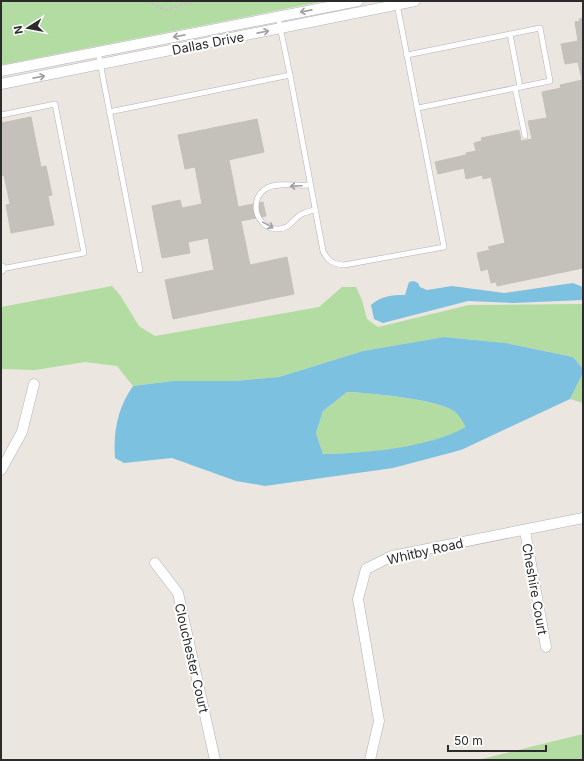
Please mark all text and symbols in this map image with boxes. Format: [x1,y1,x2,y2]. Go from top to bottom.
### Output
one-way arrow [300,7,313,15]
north arrow [8,8,48,48]
text: N [11,24,26,35]
one-way arrow [256,27,269,35]
street label: Dallas Drive [171,28,245,58]
one-way arrow [173,32,186,40]
one-way arrow [32,72,45,80]
one-way arrow [290,182,303,190]
one-way arrow [262,222,274,230]
street label: Whitby Road [385,534,465,568]
street label: Cheshire Court [519,542,551,636]
street label: Clouchester Court [172,602,212,714]
scale bar [448,727,546,753]
text: 50 m [454,733,483,748]

